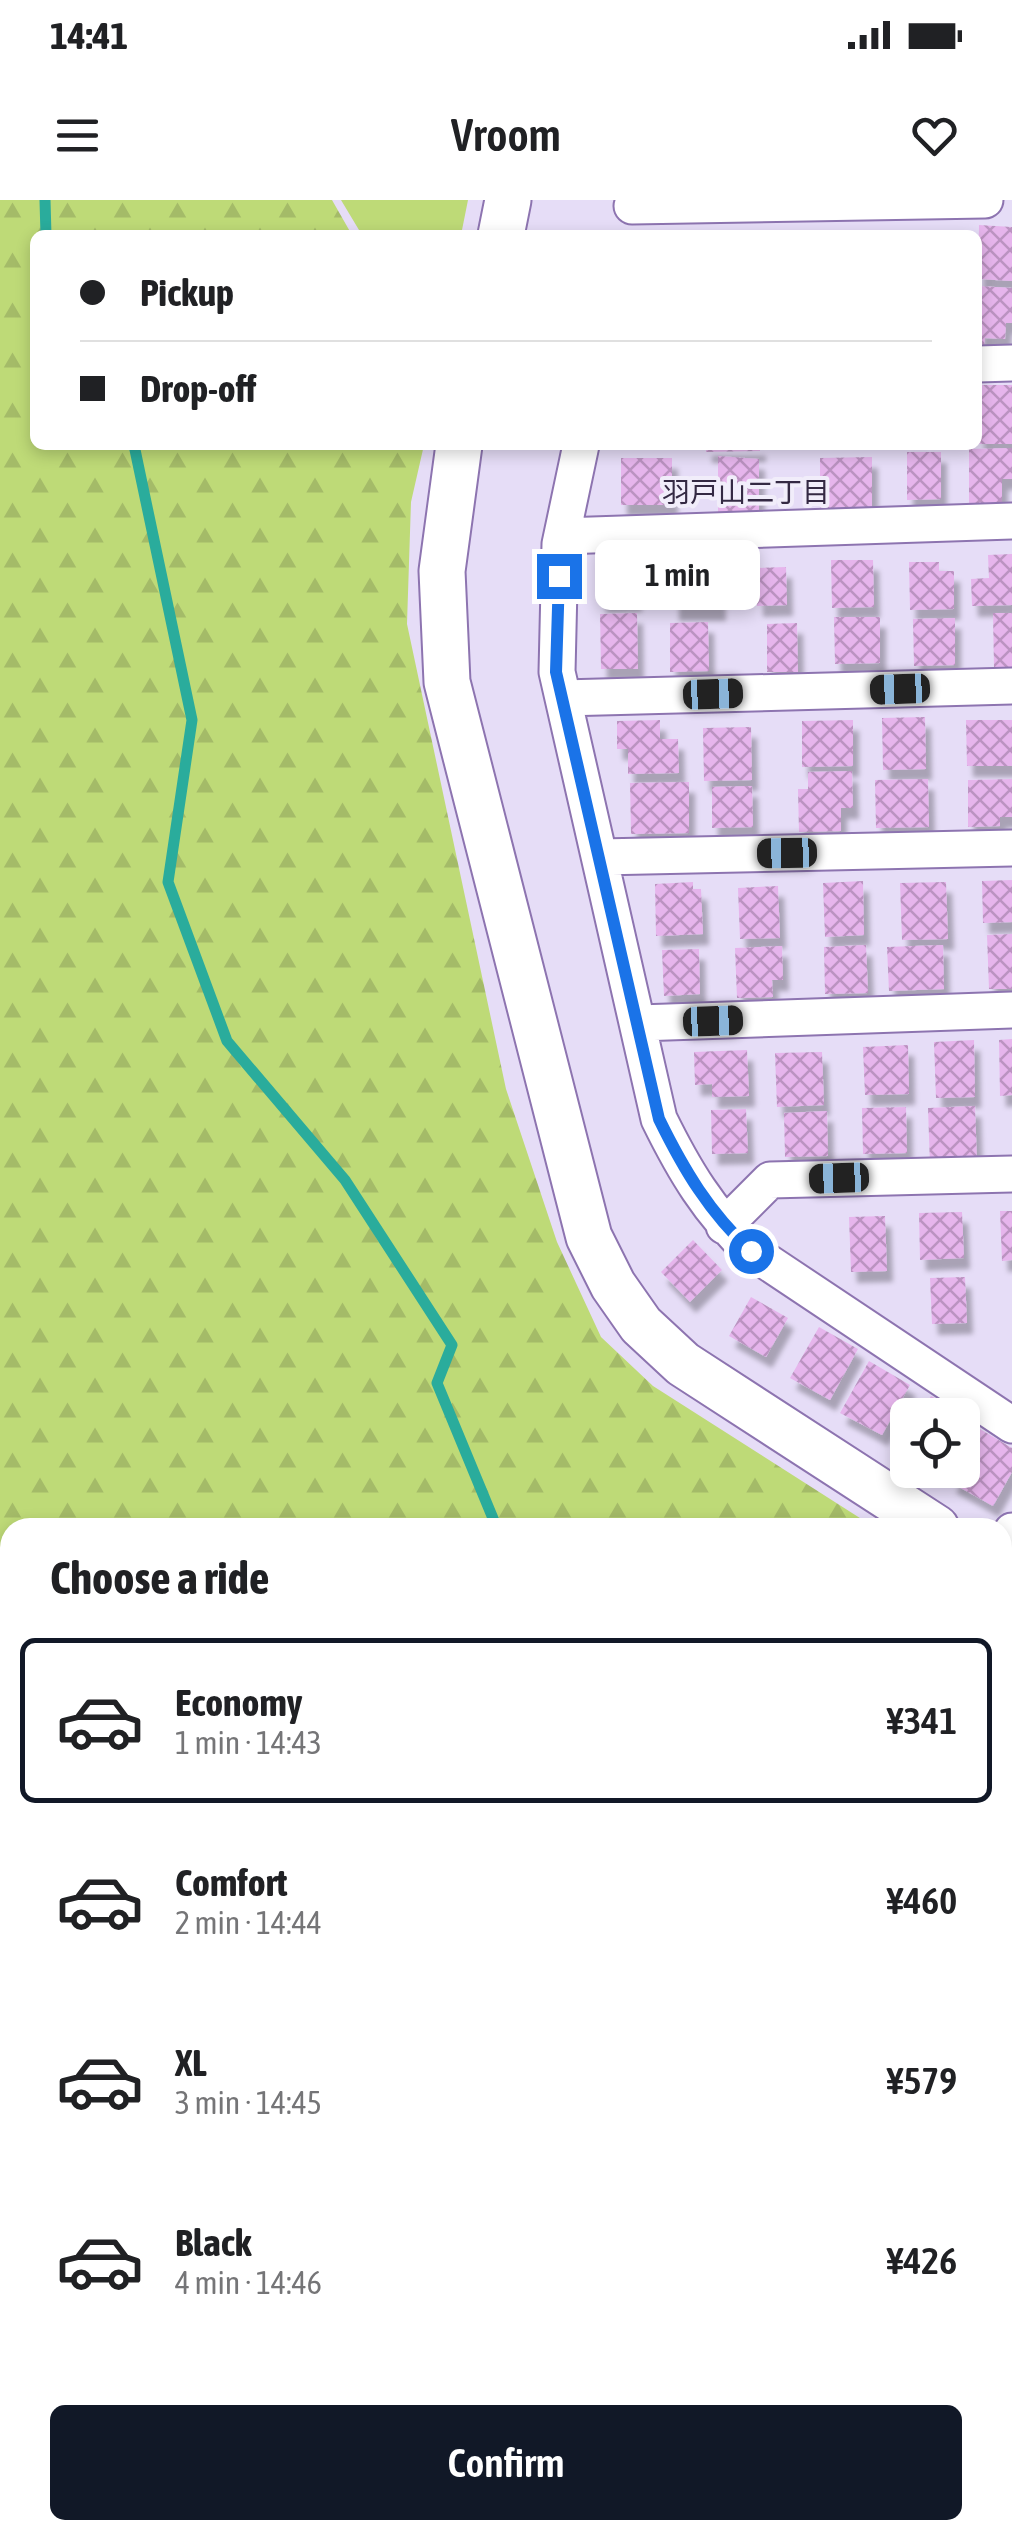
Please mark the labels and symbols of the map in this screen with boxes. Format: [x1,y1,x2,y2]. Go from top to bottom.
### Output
district label: 羽戸山二丁目 [662,476,830,508]
callout: 1 min [594,541,759,611]
route end [537,554,582,599]
car [869,673,931,705]
car [682,678,744,710]
car [757,837,817,869]
car [682,1005,744,1037]
car [808,1162,870,1194]
route start [729,1229,774,1274]

